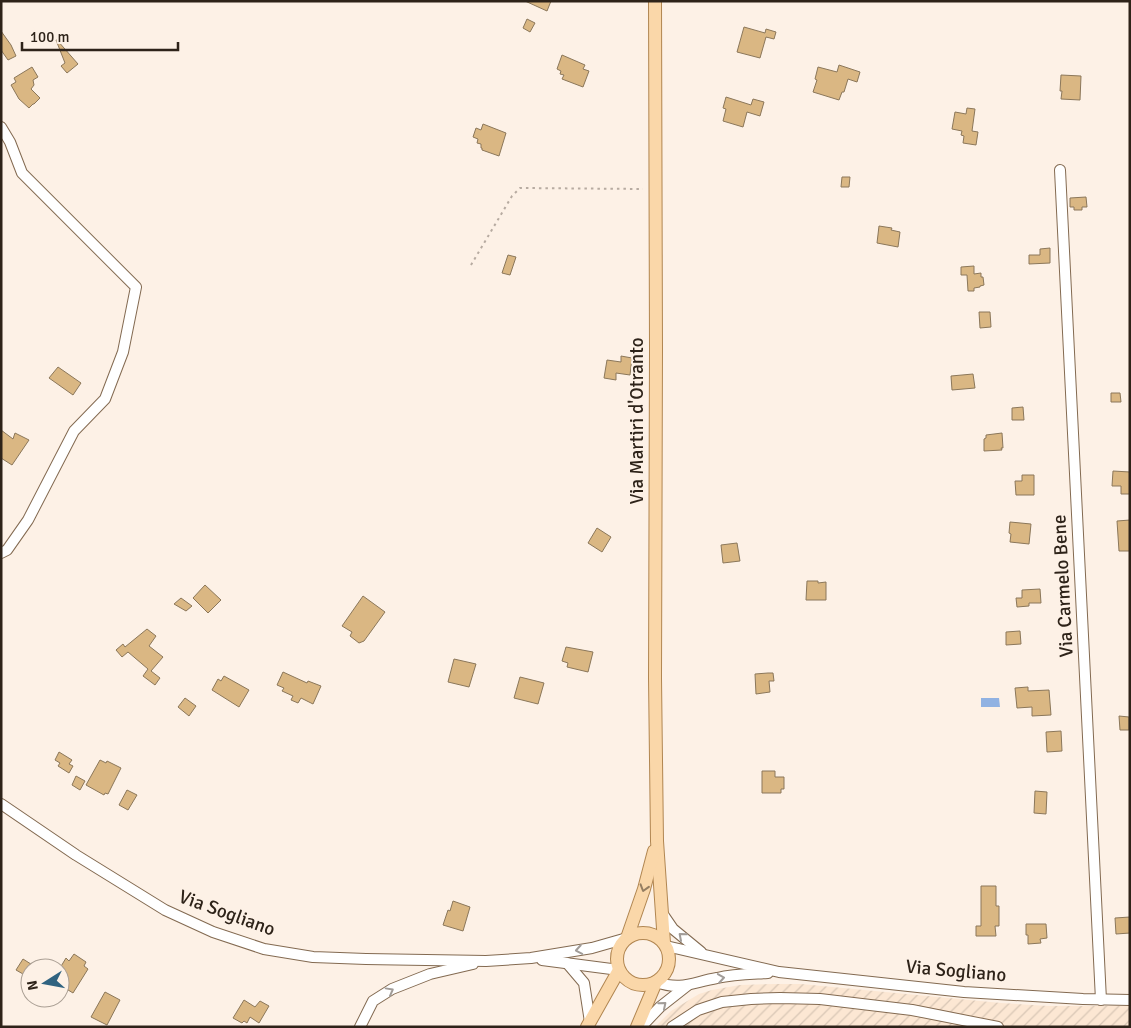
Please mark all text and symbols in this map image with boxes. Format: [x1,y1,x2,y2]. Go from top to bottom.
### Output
scale bar [22,20,179,52]
text: 100 m [30,28,70,46]
street label: Via Martiri d'Otranto [625,337,649,505]
street label: Via Carmelo Bene [1047,514,1079,658]
one-way arrow [639,883,649,892]
street label: Via Sogliano [176,884,279,942]
one-way arrow [678,933,687,942]
one-way arrow [575,945,584,955]
street label: Via Sogliano [905,955,1007,987]
north arrow [20,958,70,1008]
one-way arrow [716,973,725,983]
text: N [23,979,42,992]
one-way arrow [385,987,394,997]
one-way arrow [658,1002,667,1011]

